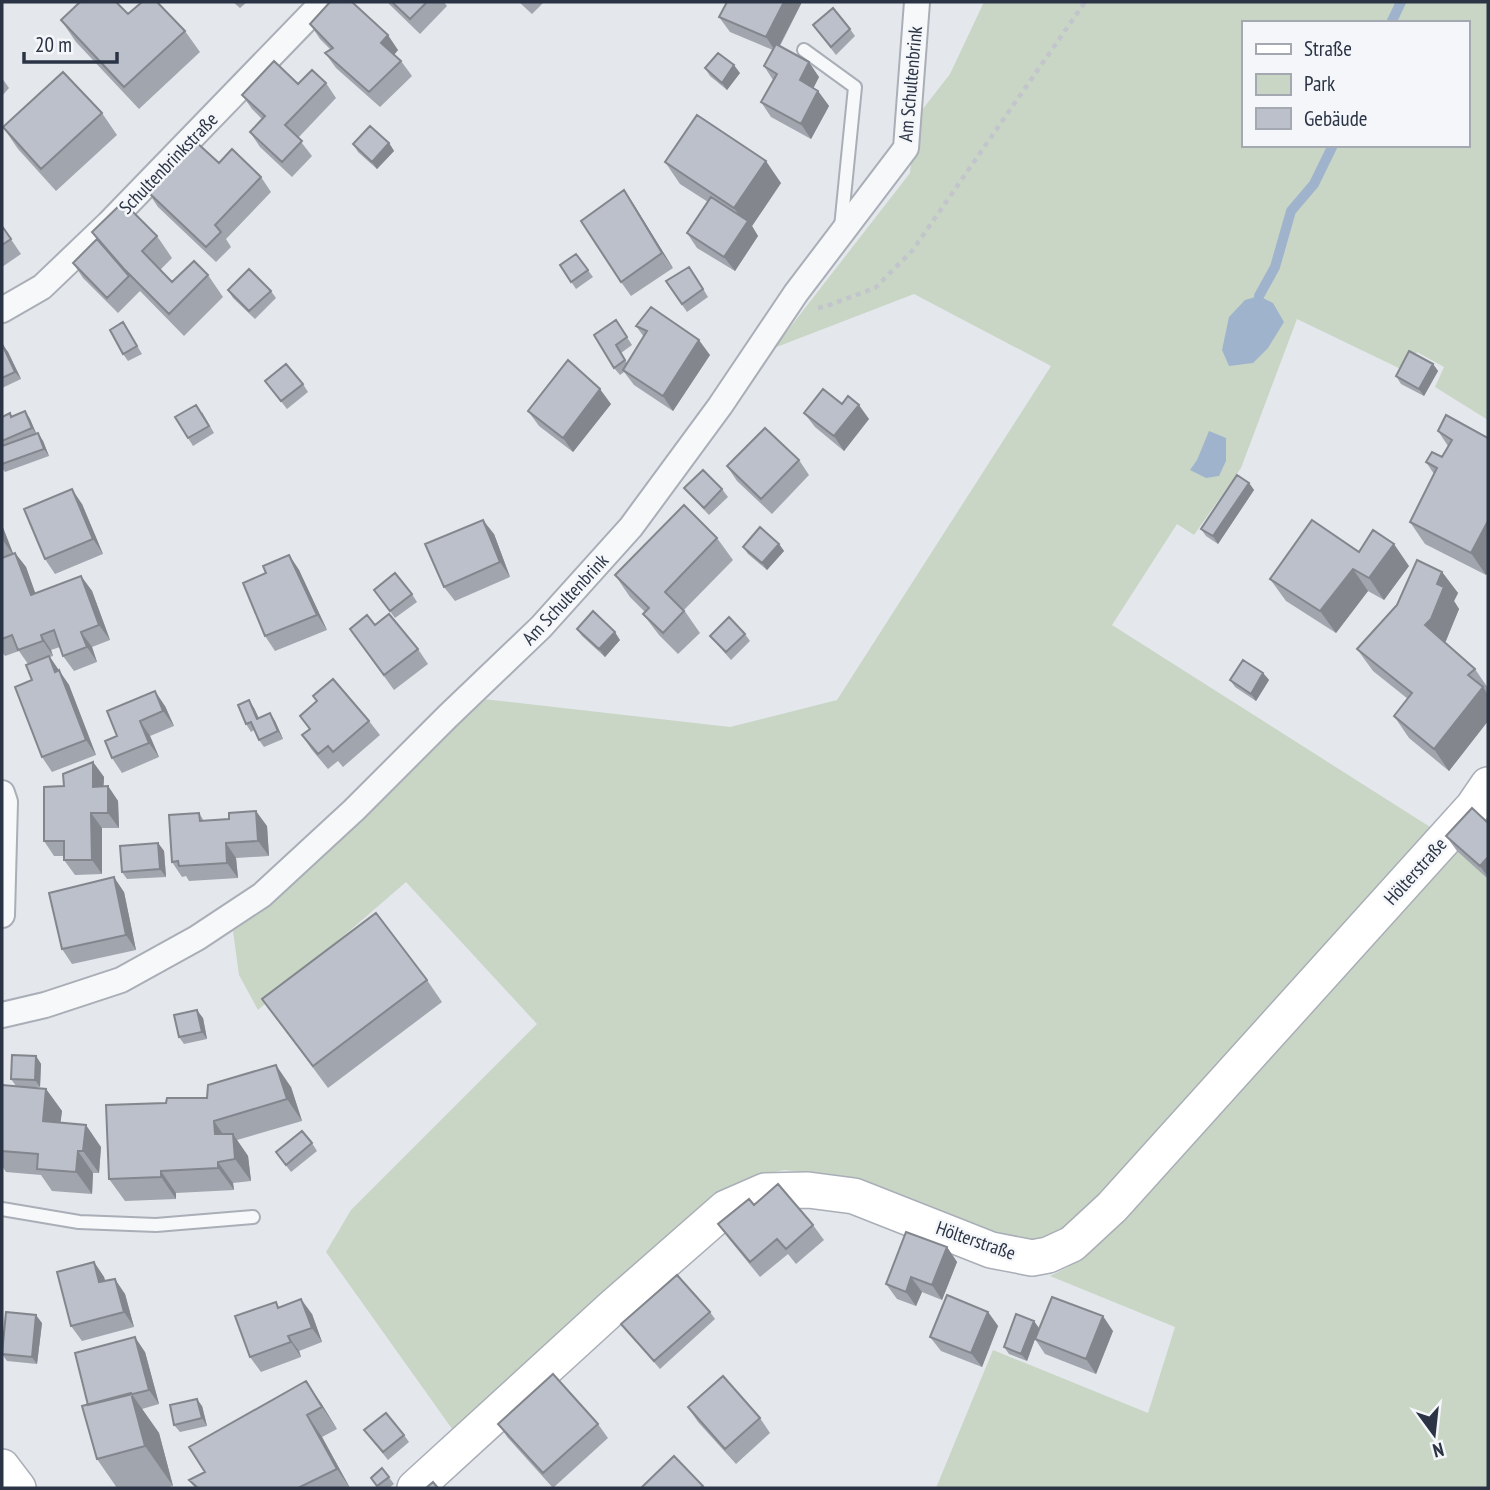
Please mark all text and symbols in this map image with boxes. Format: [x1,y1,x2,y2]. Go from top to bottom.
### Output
scale bar [24,21,117,65]
legend [1242,21,1469,147]
street label: Am Schultenbrink [893,25,927,143]
text: 20 m [35,31,72,58]
text: Straße [1304,35,1352,62]
text: Park [1304,70,1335,97]
text: Gebäude [1304,105,1367,132]
street label: Schultenbrinkstraße [113,107,223,219]
street label: Am Schultenbrink [517,548,614,650]
street label: Hölterstraße [1378,832,1452,910]
street label: Hölterstraße [933,1215,1019,1265]
north arrow [1399,1399,1469,1469]
text: N [1430,1438,1446,1463]

